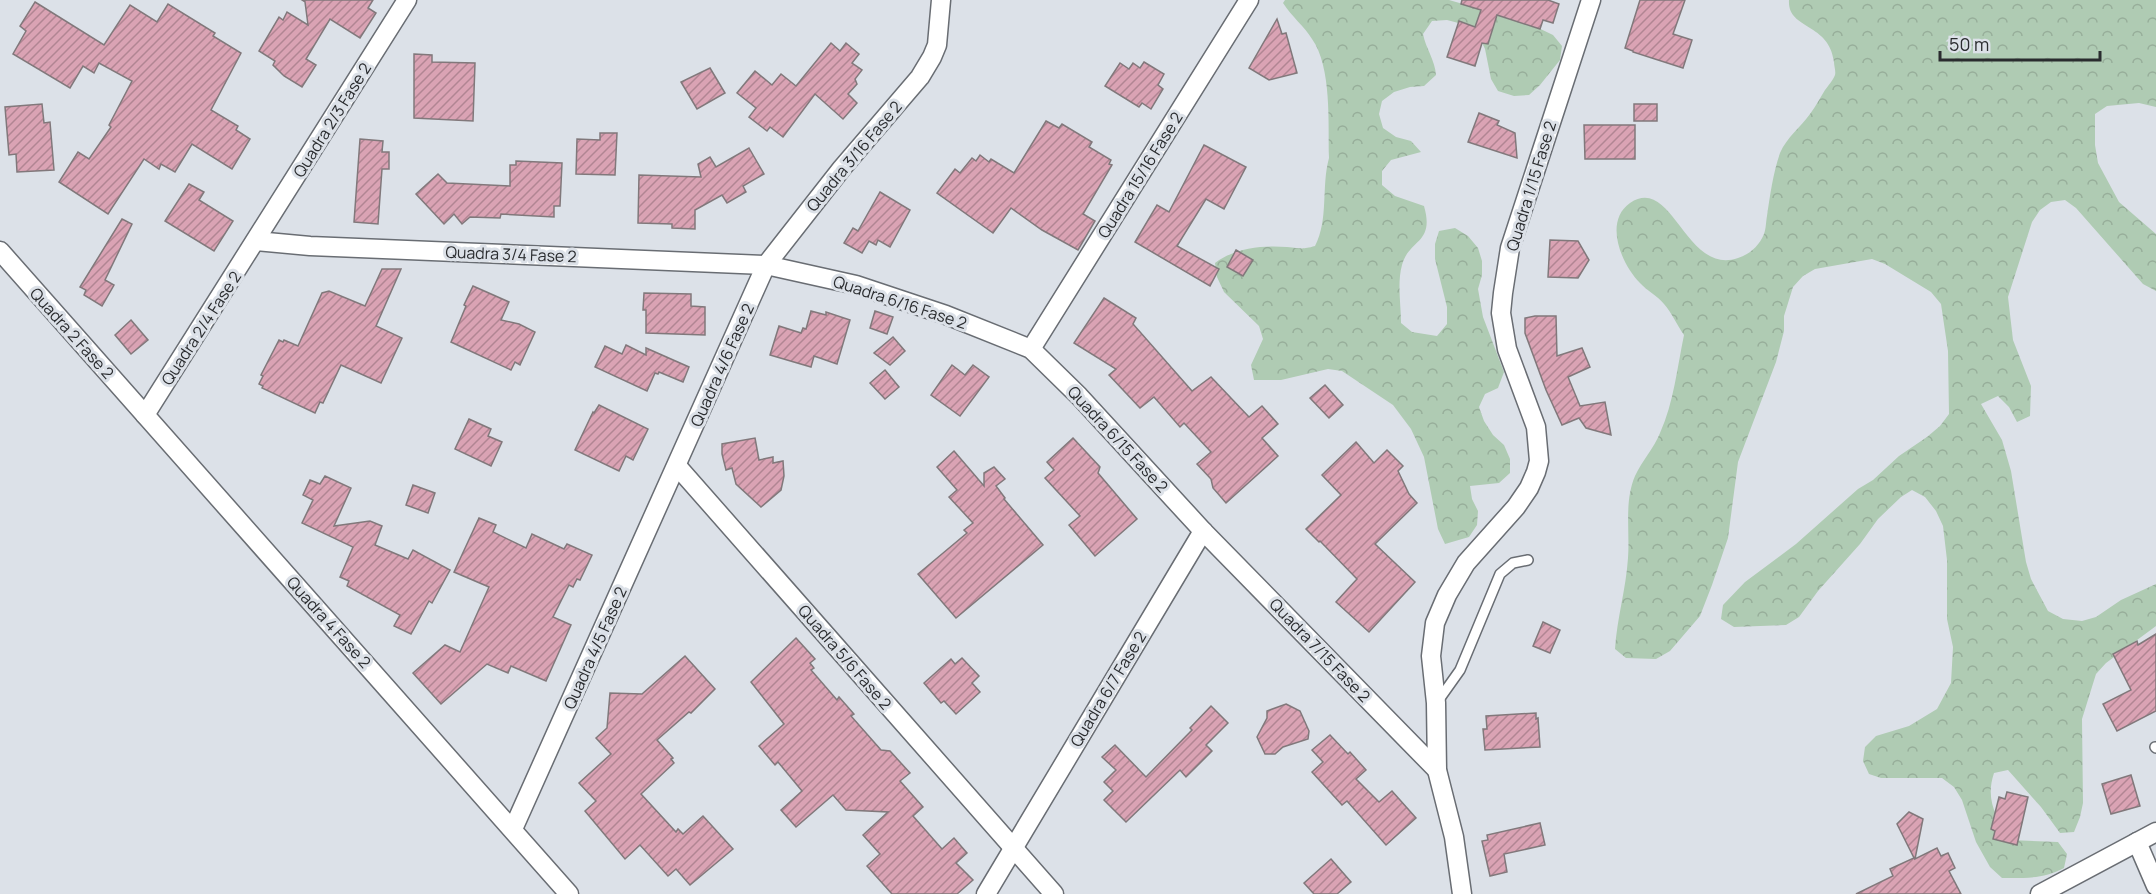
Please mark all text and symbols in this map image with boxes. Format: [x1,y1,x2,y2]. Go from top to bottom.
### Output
scale bar [1940,24,2100,62]
text: 50 m [1949,32,1989,56]
street label: Quadra 2/3 Fase 2 [288,59,376,181]
street label: Quadra 3/16 Fase 2 [801,96,907,216]
street label: Quadra 15/16 Fase 2 [1092,108,1188,242]
street label: Quadra 1/15 Fase 2 [1501,118,1561,254]
street label: Quadra 3/4 Fase 2 [445,241,577,267]
street label: Quadra 2/4 Fase 2 [156,267,246,389]
street label: Quadra 6/16 Fase 2 [830,270,970,334]
street label: Quadra 2 Fase 2 [25,283,119,383]
street label: Quadra 4/6 Fase 2 [685,300,759,430]
street label: Quadra 6/15 Fase 2 [1063,381,1173,497]
street label: Quadra 4 Fase 2 [282,571,376,673]
street label: Quadra 4/5 Fase 2 [558,583,632,713]
street label: Quadra 7/15 Fase 2 [1265,593,1375,707]
street label: Quadra 5/6 Fase 2 [793,600,897,714]
street label: Quadra 6/7 Fase 2 [1065,627,1151,751]

